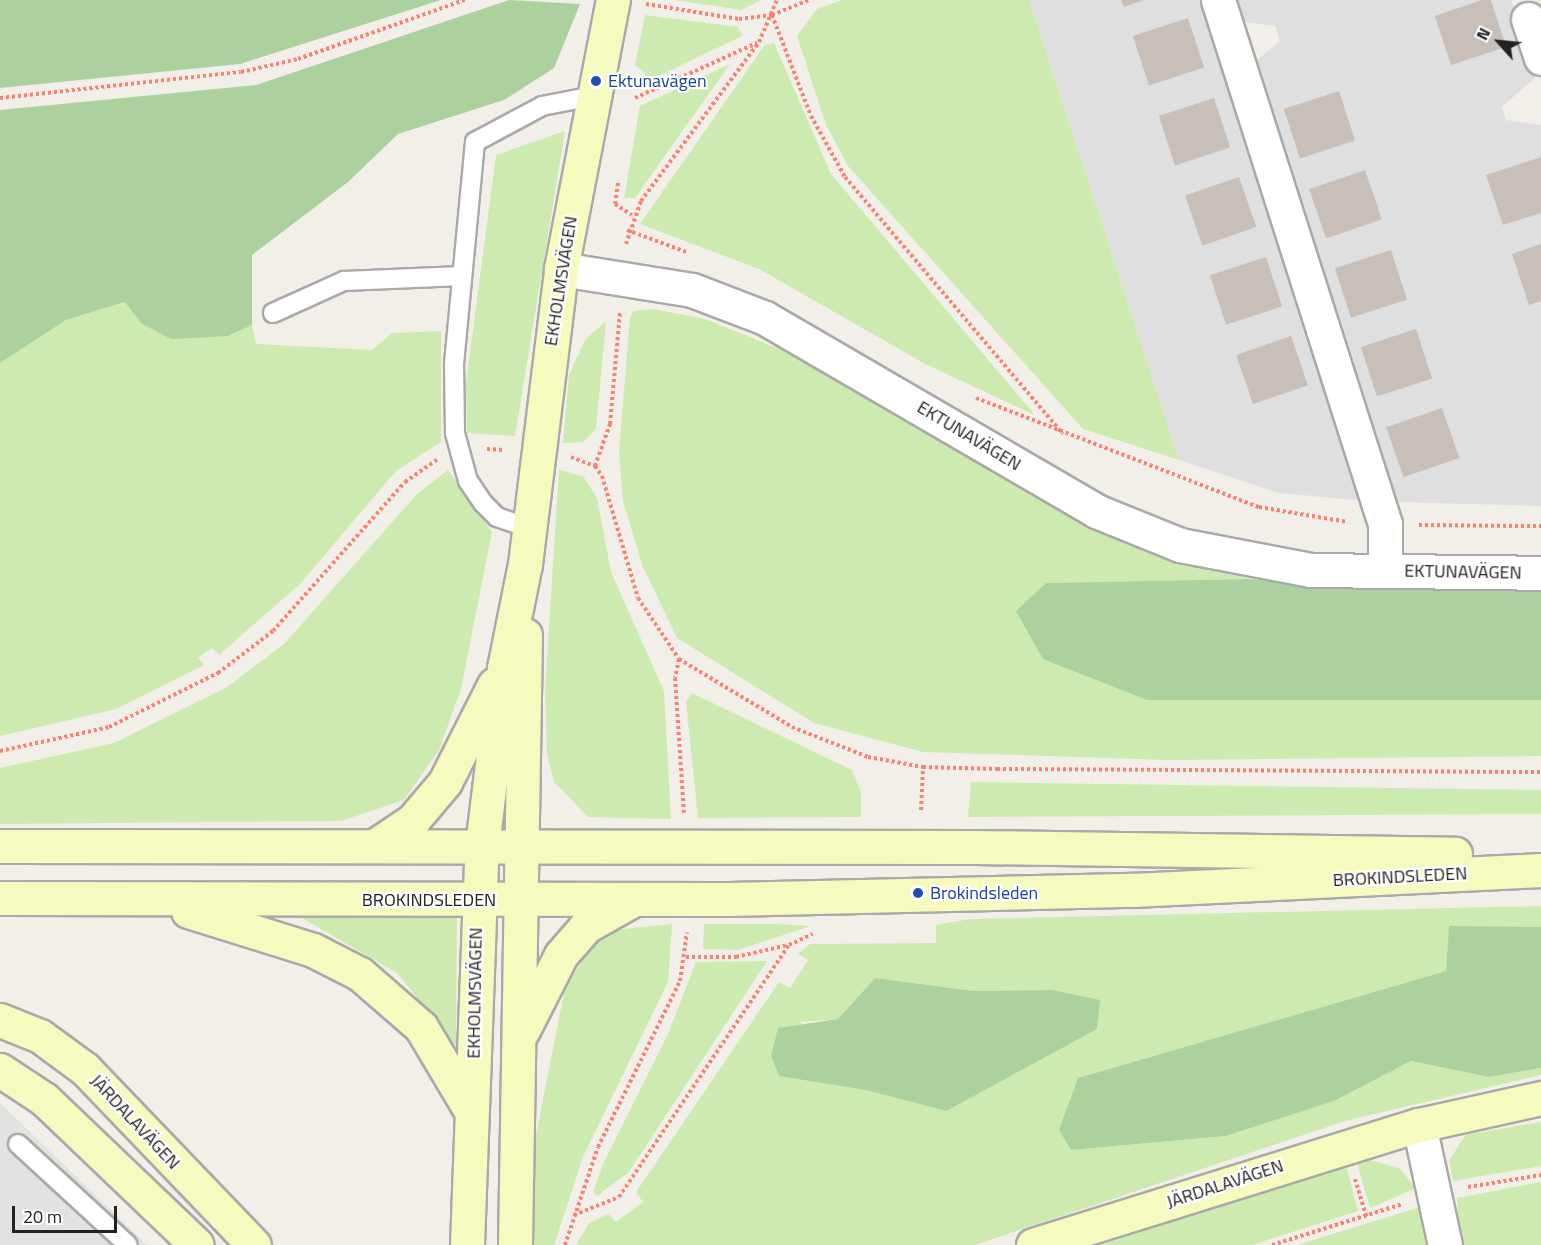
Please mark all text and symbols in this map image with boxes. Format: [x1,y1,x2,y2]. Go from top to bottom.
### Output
north arrow [1469,12,1529,72]
text: N [1470,23,1496,44]
place label: Ektunavägen [608,70,707,92]
marker: Ektunavägen [589,74,603,88]
street label: EKHOLMSVÄGEN [540,214,582,348]
street label: EKTUNAVÄGEN [913,397,1025,475]
street label: EKTUNAVÄGEN [1404,560,1522,584]
street label: BROKINDSLEDEN [1332,863,1468,891]
place label: Brokindsleden [930,882,1038,904]
marker: Brokindsleden [911,886,925,900]
street label: BROKINDSLEDEN [362,889,496,911]
street label: EKHOLMSVÄGEN [463,927,487,1059]
street label: JÄRDALAVÄGEN [86,1070,184,1174]
street label: JÄRDALAVÄGEN [1164,1155,1286,1213]
scale bar [15,1194,120,1232]
text: 20 m [23,1203,62,1230]

